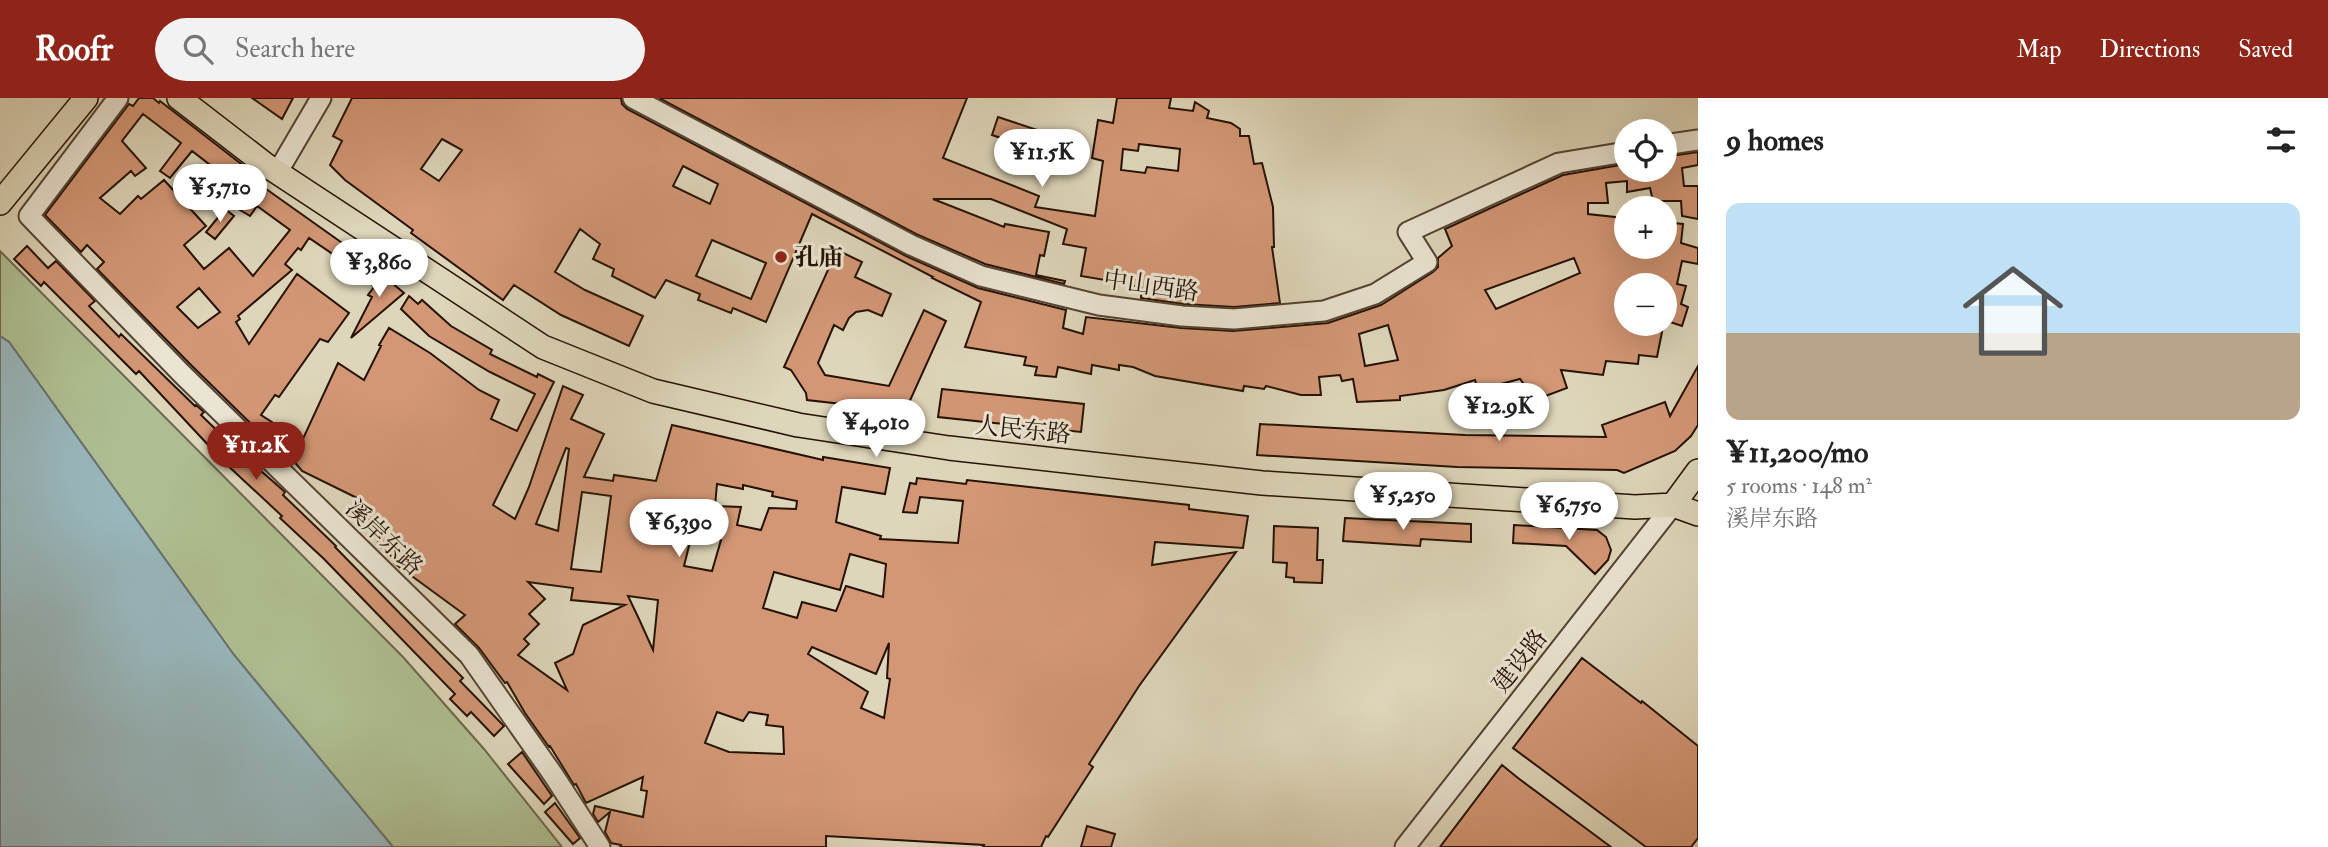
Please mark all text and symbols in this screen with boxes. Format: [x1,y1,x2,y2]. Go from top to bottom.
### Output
search box [155,18,645,81]
text: Roofr [35,29,113,70]
icon: search [179,30,217,68]
text: Search here [235,33,355,65]
text: Map [2016,34,2061,65]
text: Directions [2099,34,2200,65]
text: Saved [2238,34,2293,65]
map controls [1614,119,1677,336]
button: locate [1614,119,1677,182]
icon: filters [2262,121,2300,159]
text: 9 homes [1726,122,1824,159]
pin: ¥11.5K [985,130,1099,189]
text: ¥11.5K [1010,137,1074,166]
pin: ¥5,710 [163,164,277,224]
text: ¥5,710 [189,172,251,201]
button: + [1614,196,1677,259]
pin: ¥3,860 [322,240,436,299]
place label: 孔庙 [795,242,843,273]
text: ¥3,860 [346,247,412,276]
icon: home [1950,248,2076,374]
marker: 孔庙 [773,249,789,265]
street label: 中山西路 [1101,264,1201,308]
button: − [1614,273,1677,336]
pin: ¥12.9K [1442,384,1556,443]
text: ¥12.9K [1464,391,1534,420]
pin: ¥4,010 [819,400,933,459]
text: ¥4,010 [842,407,910,436]
street label: 人民东路 [974,410,1072,450]
pin: ¥11.2K [199,422,313,482]
text: ¥11.2K [223,430,289,459]
text: ¥11,200/mo [1726,434,1868,471]
text: 5 rooms · 148 m² [1726,471,1872,500]
pin: ¥5,250 [1346,472,1460,532]
text: ¥5,250 [1370,480,1436,509]
pin: ¥6,750 [1512,482,1626,542]
text: ¥6,750 [1536,490,1602,519]
street label: 溪岸东路 [339,494,429,582]
pin: ¥6,390 [622,500,736,559]
text: 溪岸东路 [1726,504,1818,533]
text: ¥6,390 [646,507,712,536]
street label: 建设路 [1486,623,1554,699]

